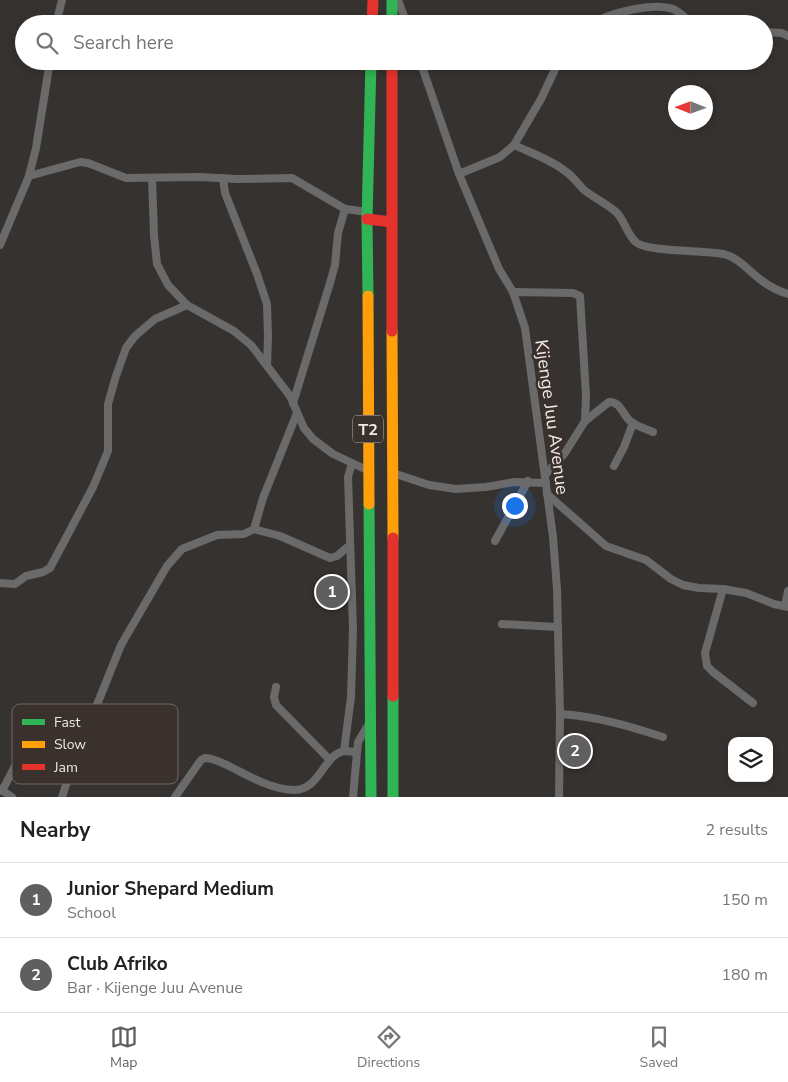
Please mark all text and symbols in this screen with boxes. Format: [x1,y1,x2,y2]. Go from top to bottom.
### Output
search box [15,15,773,70]
icon: search [33,29,61,57]
text: Search here [73,30,174,56]
north arrow [668,85,713,130]
street label: Kijenge Juu Avenue [529,338,575,496]
road number: T2 [353,416,383,442]
your location [502,493,528,519]
pin: 1 [316,573,348,611]
legend [12,704,178,784]
text: Fast [54,713,80,732]
pin: 2 [559,732,591,770]
text: Slow [54,735,86,754]
map controls [728,737,773,782]
button: layers [728,737,773,782]
text: Jam [53,758,78,777]
text: Nearby [20,816,90,844]
text: 2 results [706,819,768,841]
text: Junior Shepard Medium [67,876,274,902]
text: 1 [31,889,41,911]
text: 150 m [721,889,768,911]
text: School [67,902,116,924]
text: Club Afriko [67,951,168,977]
text: 2 [31,964,41,986]
text: 180 m [721,964,768,986]
text: Bar · Kijenge Juu Avenue [67,977,243,999]
tab: Map [110,1023,138,1072]
tab: Directions [357,1023,420,1072]
tab: Saved [640,1023,678,1072]

